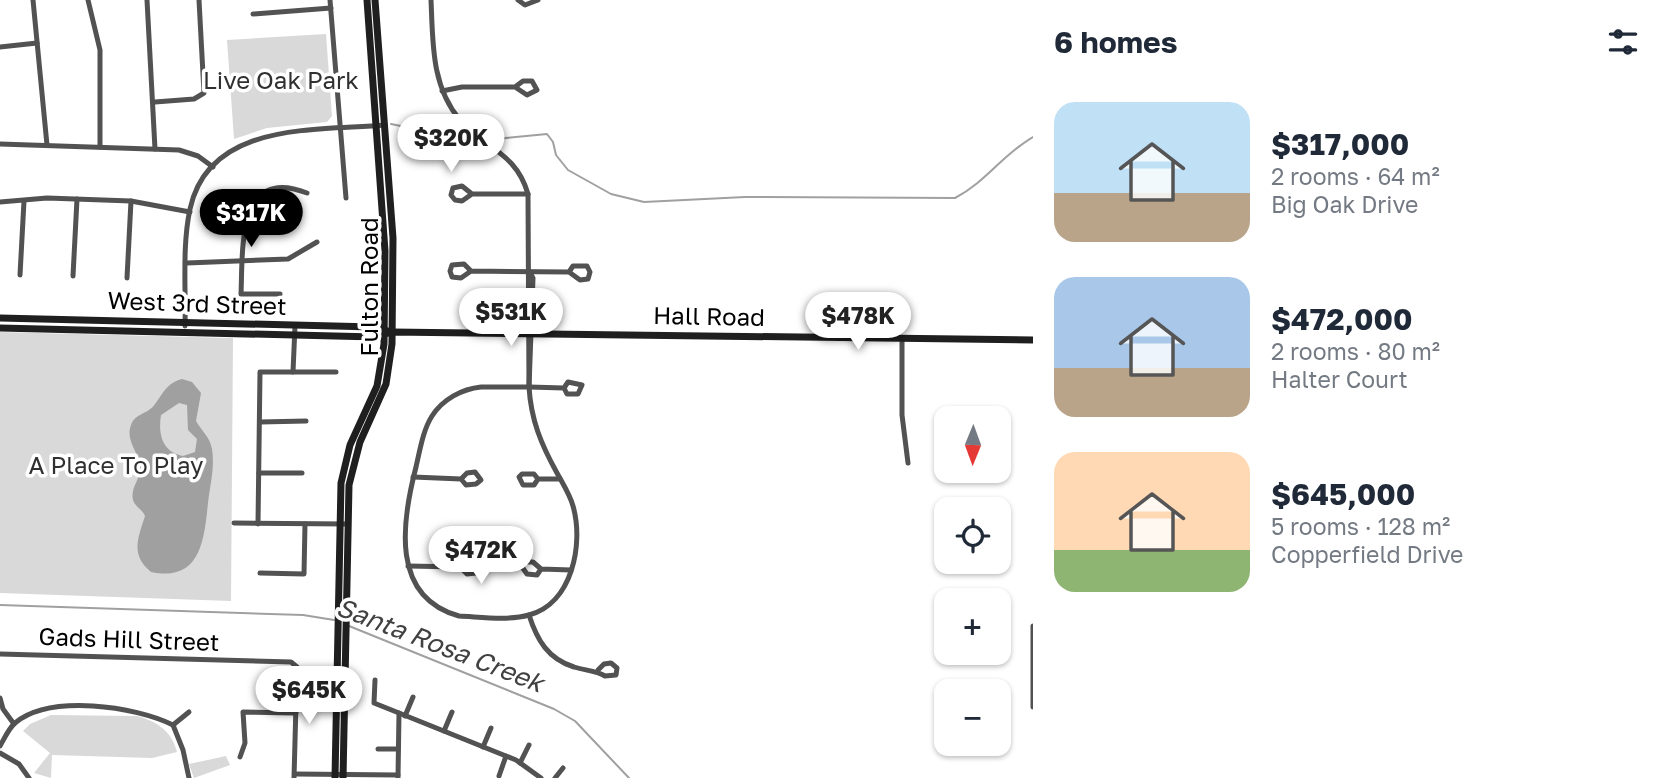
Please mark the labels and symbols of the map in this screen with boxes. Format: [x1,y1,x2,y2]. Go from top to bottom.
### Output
park label: Live Oak Park [203,65,359,94]
pin: $320K [402,114,500,174]
pin: $317K [202,190,300,249]
street label: Fulton Road [354,217,383,357]
street label: West 3rd Street [107,285,287,320]
pin: $531K [462,288,560,348]
pin: $478K [809,292,907,352]
street label: Hall Road [653,300,765,331]
north arrow [934,406,1012,483]
park label: A Place To Play [28,450,204,479]
pin: $472K [432,526,530,586]
water label: Santa Rosa Creek [332,591,550,699]
street label: Gads Hill Street [38,621,220,656]
pin: $645K [260,666,358,726]

